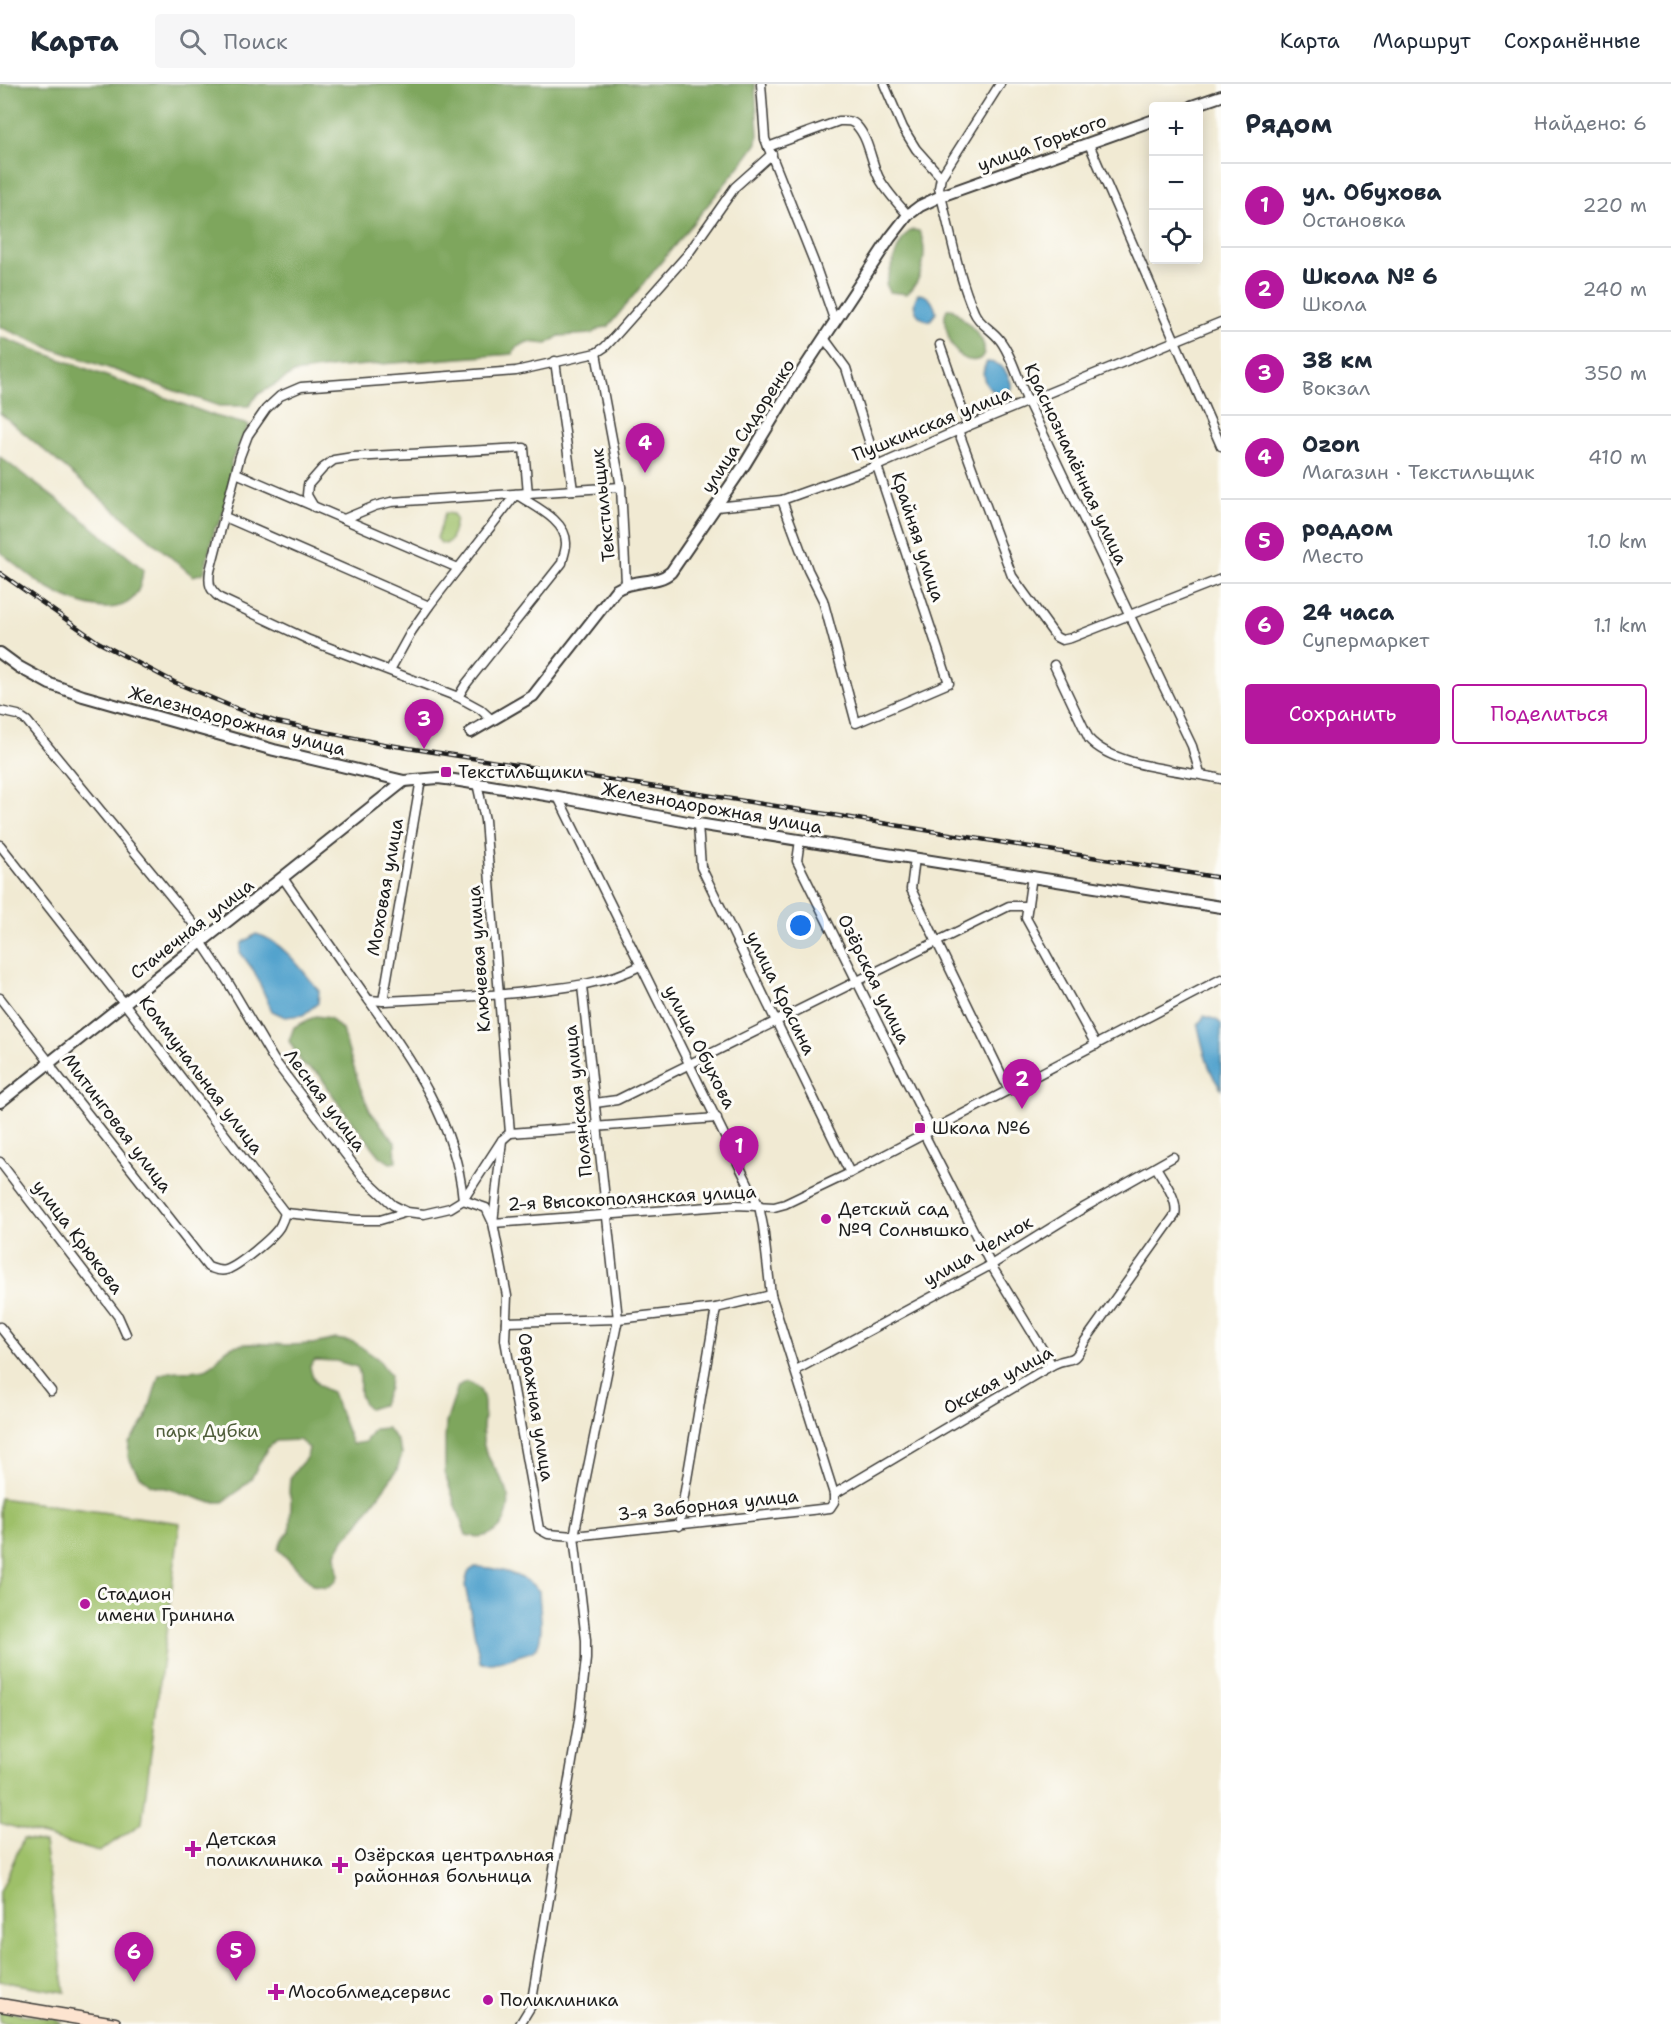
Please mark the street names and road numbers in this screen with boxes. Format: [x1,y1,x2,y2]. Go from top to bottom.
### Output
street label: улица Горького [974,109,1110,177]
street label: улица Сидоренко [696,354,800,498]
street label: Краснознамённая улица [1019,359,1133,569]
street label: Пушкинская улица [849,381,1015,467]
street label: Текстильщик [585,447,621,563]
street label: Крайняя улица [886,469,950,605]
street label: Железнодорожная улица [126,680,348,762]
street label: Железнодорожная улица [600,777,824,839]
street label: Моховая улица [361,816,409,958]
street label: Стачечная улица [125,873,259,985]
street label: Ключевая улица [462,885,496,1033]
street label: Озёрская улица [832,910,916,1048]
street label: улица Красина [741,927,821,1059]
street label: улица Обухова [658,981,742,1113]
street label: Коммунальная улица [133,991,269,1159]
street label: Полянская улица [558,1024,598,1178]
street label: Лесная улица [279,1044,371,1156]
street label: Митинговая улица [57,1048,177,1198]
street label: улица Крюкова [27,1175,129,1299]
street label: 2-я Высокополянская улица [507,1180,757,1216]
street label: улица Челнок [919,1210,1037,1292]
street label: Овражная улица [512,1331,560,1483]
street label: Окская улица [939,1340,1057,1420]
street label: 3-я Заборная улица [616,1484,800,1526]

